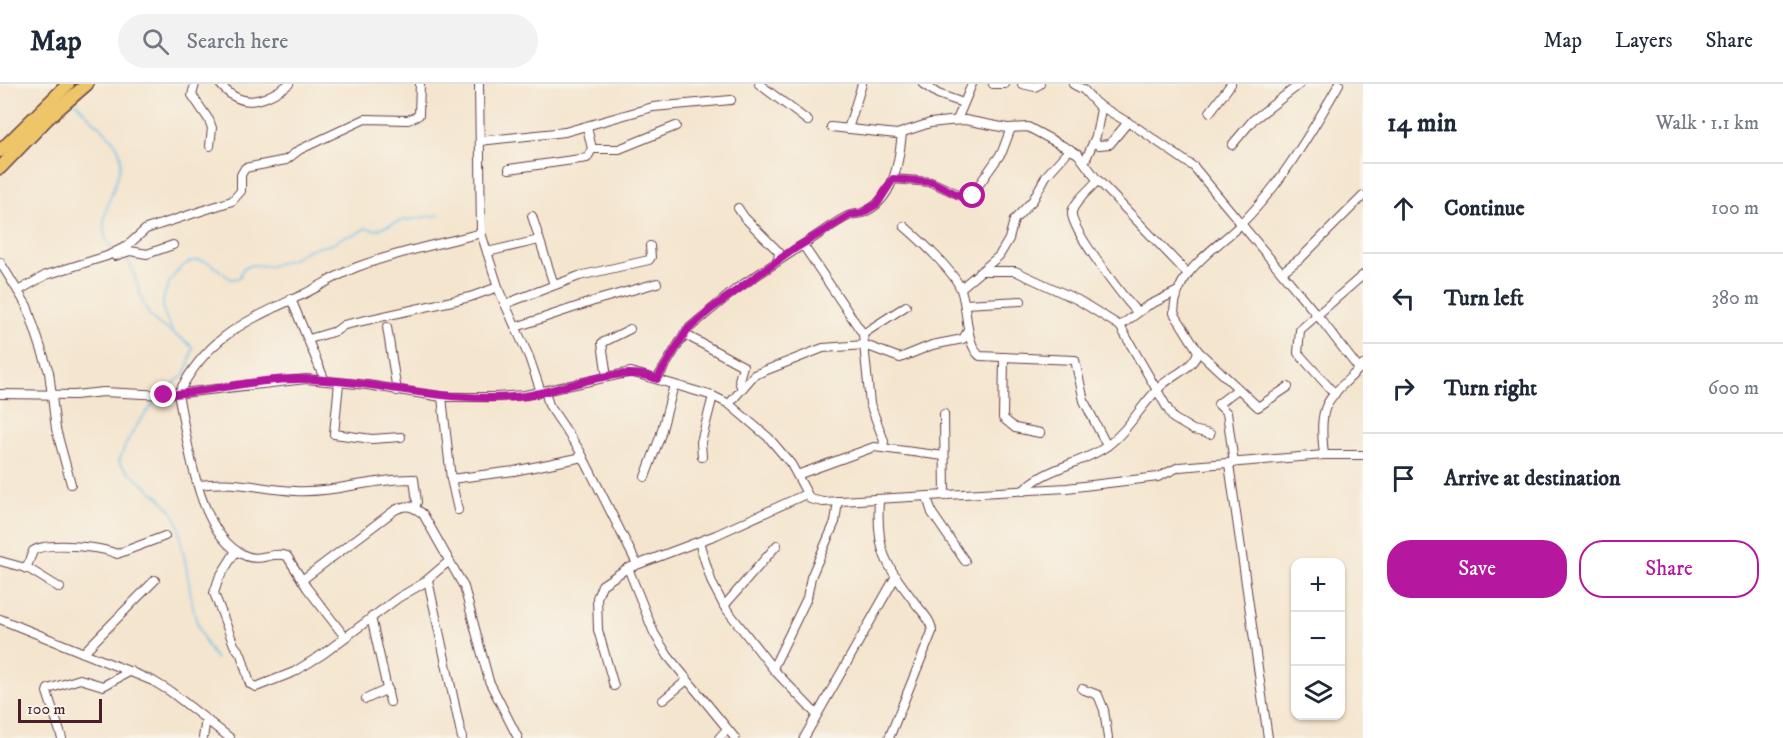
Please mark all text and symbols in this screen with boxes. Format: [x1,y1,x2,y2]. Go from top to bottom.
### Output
search box [118,14,538,68]
text: Map [30,24,82,59]
icon: search [139,25,172,58]
text: Search here [187,28,288,55]
text: Map [1543,28,1582,54]
text: Layers [1615,28,1673,54]
text: Share [1706,28,1753,54]
text: 14 min [1387,107,1457,140]
text: Walk · 1.1 km [1655,111,1759,136]
route start [959,182,985,208]
icon: ahead [1387,192,1420,225]
text: Continue [1444,195,1525,222]
text: 100 m [1711,196,1759,221]
icon: left [1387,282,1420,315]
text: Turn left [1444,285,1524,312]
text: 380 m [1711,286,1759,311]
icon: right [1387,372,1420,405]
text: Turn right [1444,375,1537,402]
text: 600 m [1708,376,1759,401]
route end [150,381,176,407]
icon: arrive [1387,462,1420,495]
text: Arrive at destination [1444,465,1621,492]
button: Save [1387,540,1567,598]
button: Share [1579,540,1759,598]
map controls [1291,558,1345,720]
button: + [1291,558,1345,612]
button: − [1291,612,1345,666]
button: layers [1291,666,1345,720]
scale bar [18,696,102,724]
text: 100 m [27,699,66,719]

